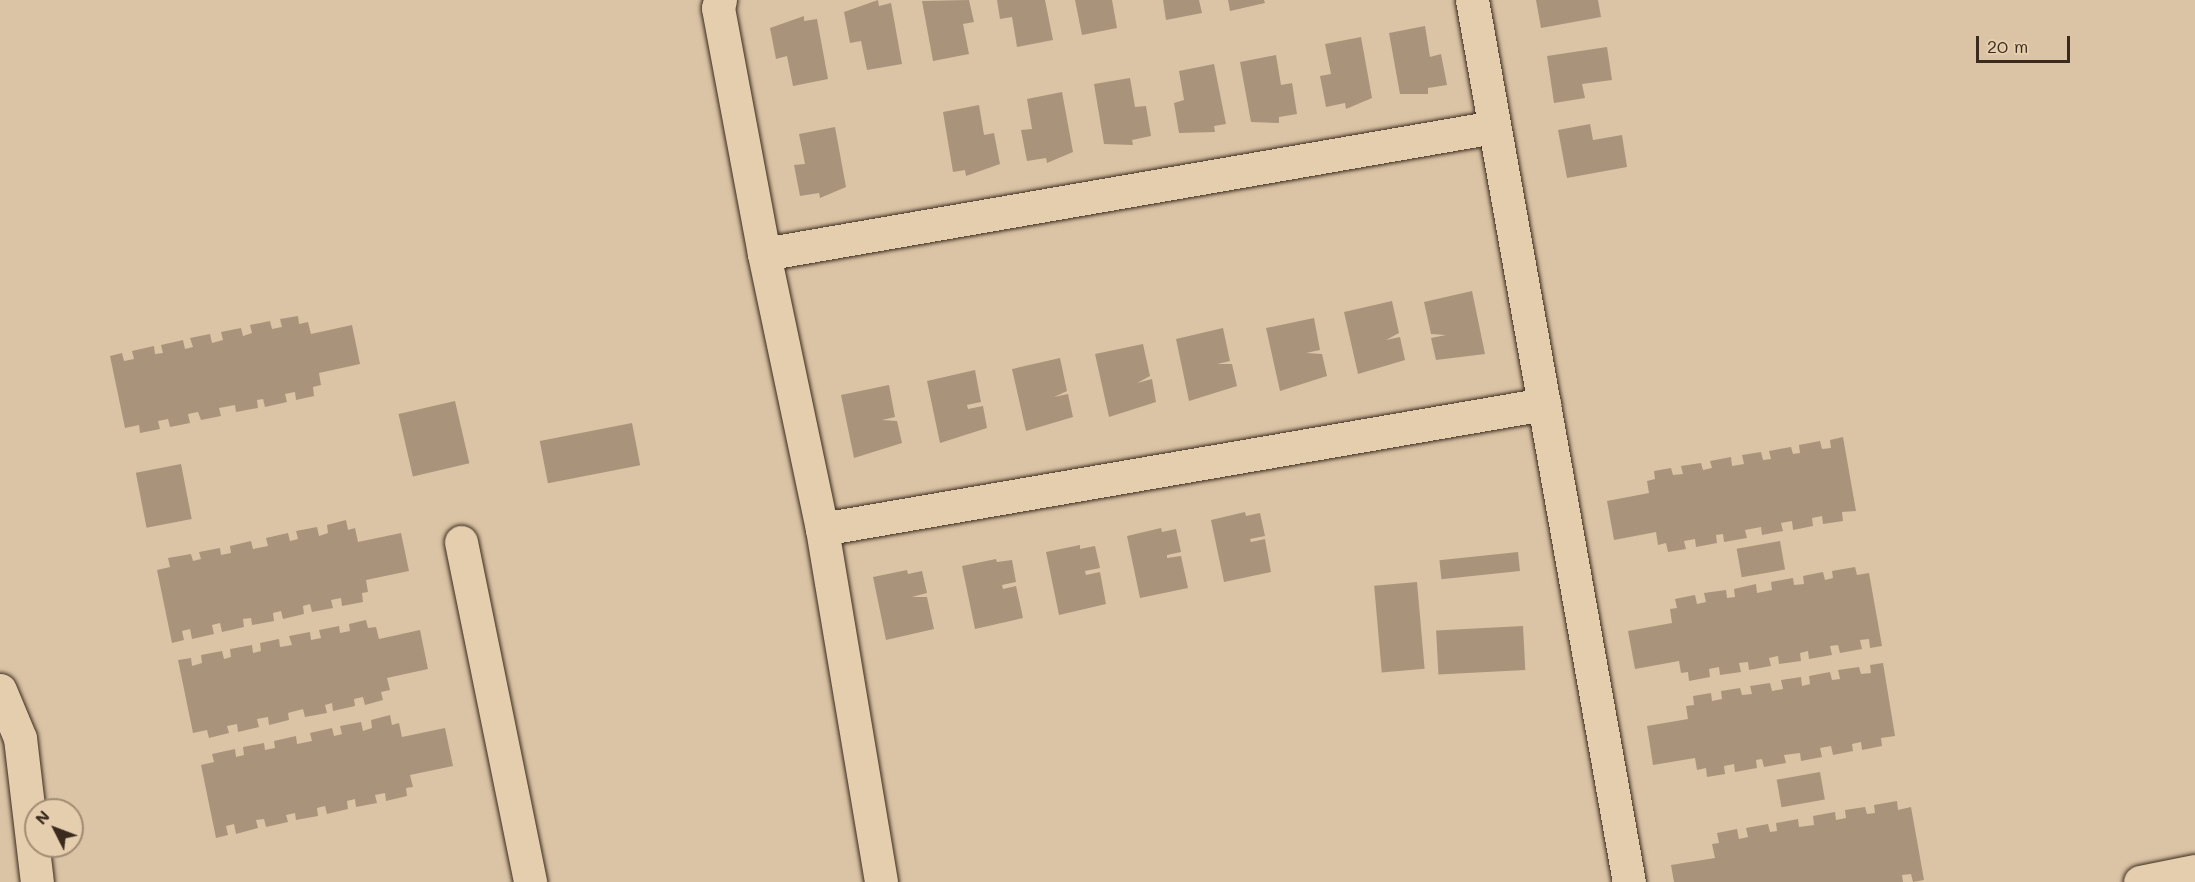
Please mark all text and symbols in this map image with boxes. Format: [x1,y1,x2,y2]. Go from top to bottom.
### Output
scale bar [1979,24,2074,62]
text: 20 m [1987,34,2028,58]
north arrow [24,798,84,858]
text: N [30,805,54,829]

